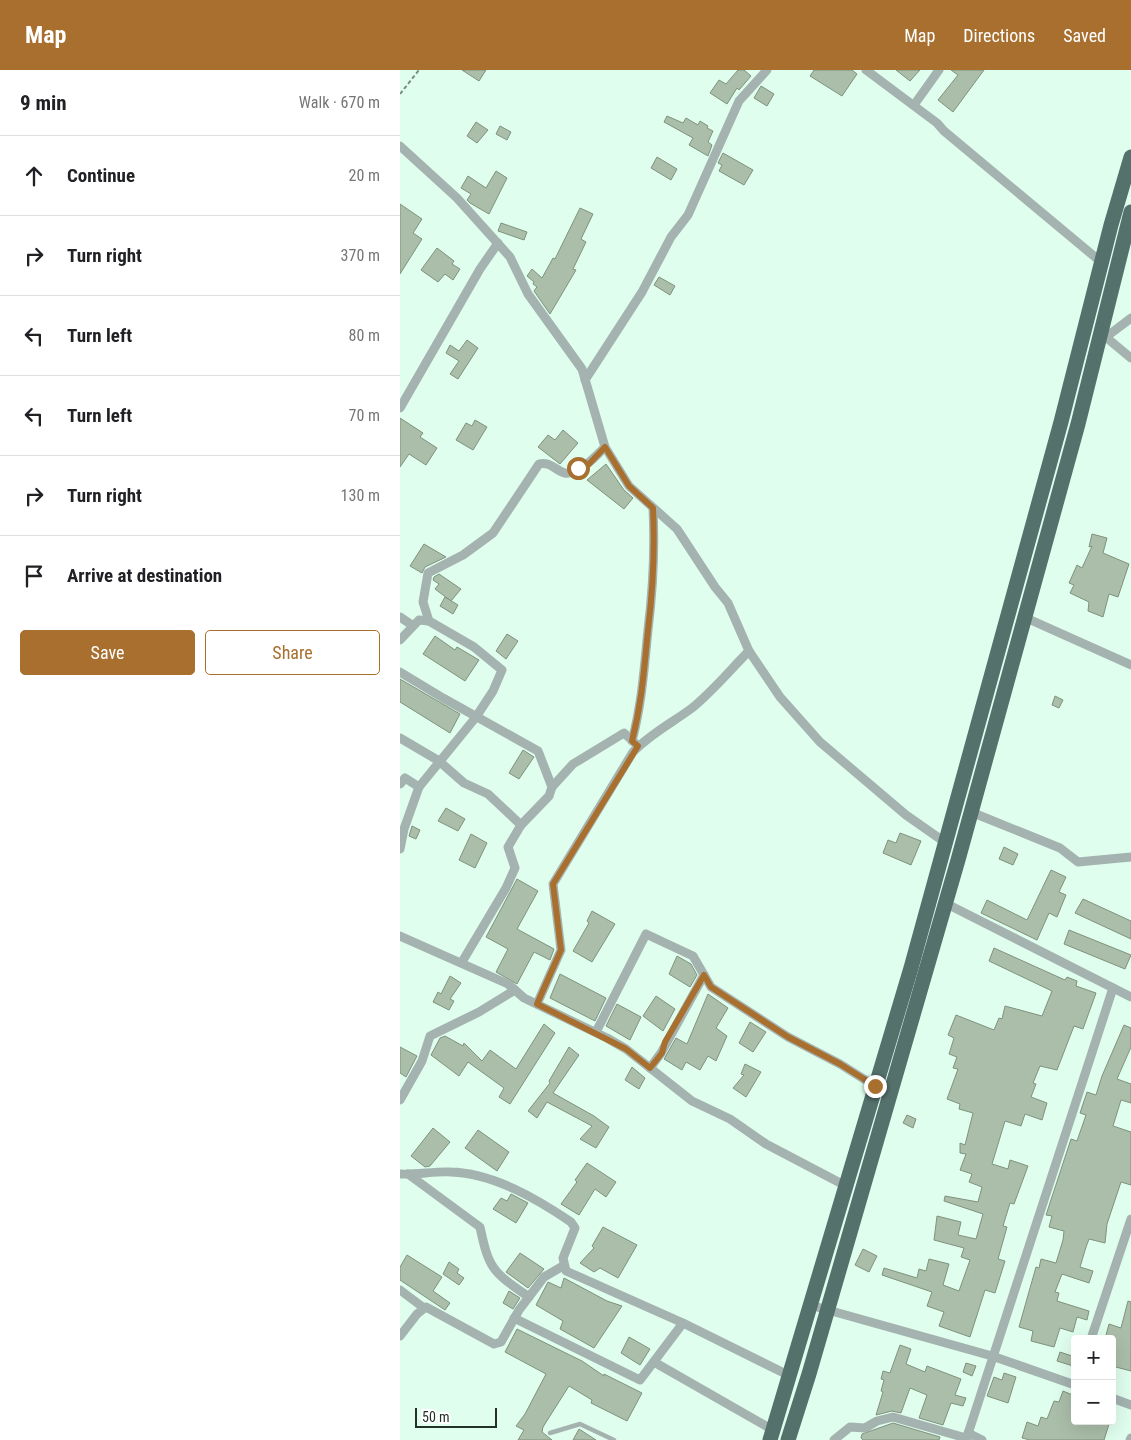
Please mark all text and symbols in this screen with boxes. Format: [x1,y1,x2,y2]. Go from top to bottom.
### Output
text: Map [25,21,66,49]
text: Map [904,25,935,46]
text: Directions [963,25,1035,46]
text: Saved [1063,25,1106,46]
text: 9 min [20,91,67,115]
text: Walk · 670 m [299,93,380,112]
icon: ahead [20,162,48,190]
text: Continue [67,164,135,187]
text: 20 m [348,166,380,185]
icon: right [20,242,48,270]
text: Turn right [67,244,142,267]
text: 370 m [341,246,380,265]
icon: left [20,322,48,350]
text: Turn left [67,324,132,347]
text: 80 m [348,326,380,345]
icon: left [20,402,48,430]
text: Turn left [67,404,132,427]
text: 70 m [348,406,380,425]
route start [567,457,590,480]
icon: right [20,482,48,510]
text: Turn right [67,484,142,507]
text: 130 m [341,486,380,505]
icon: arrive [20,562,48,590]
text: Arrive at destination [67,564,222,587]
button: Save [20,630,195,675]
button: Share [205,630,380,675]
route end [864,1075,887,1098]
map controls [1071,1335,1116,1425]
button: + [1071,1335,1116,1380]
button: − [1071,1380,1116,1425]
scale bar [415,1405,498,1428]
text: 50 m [422,1409,450,1425]

